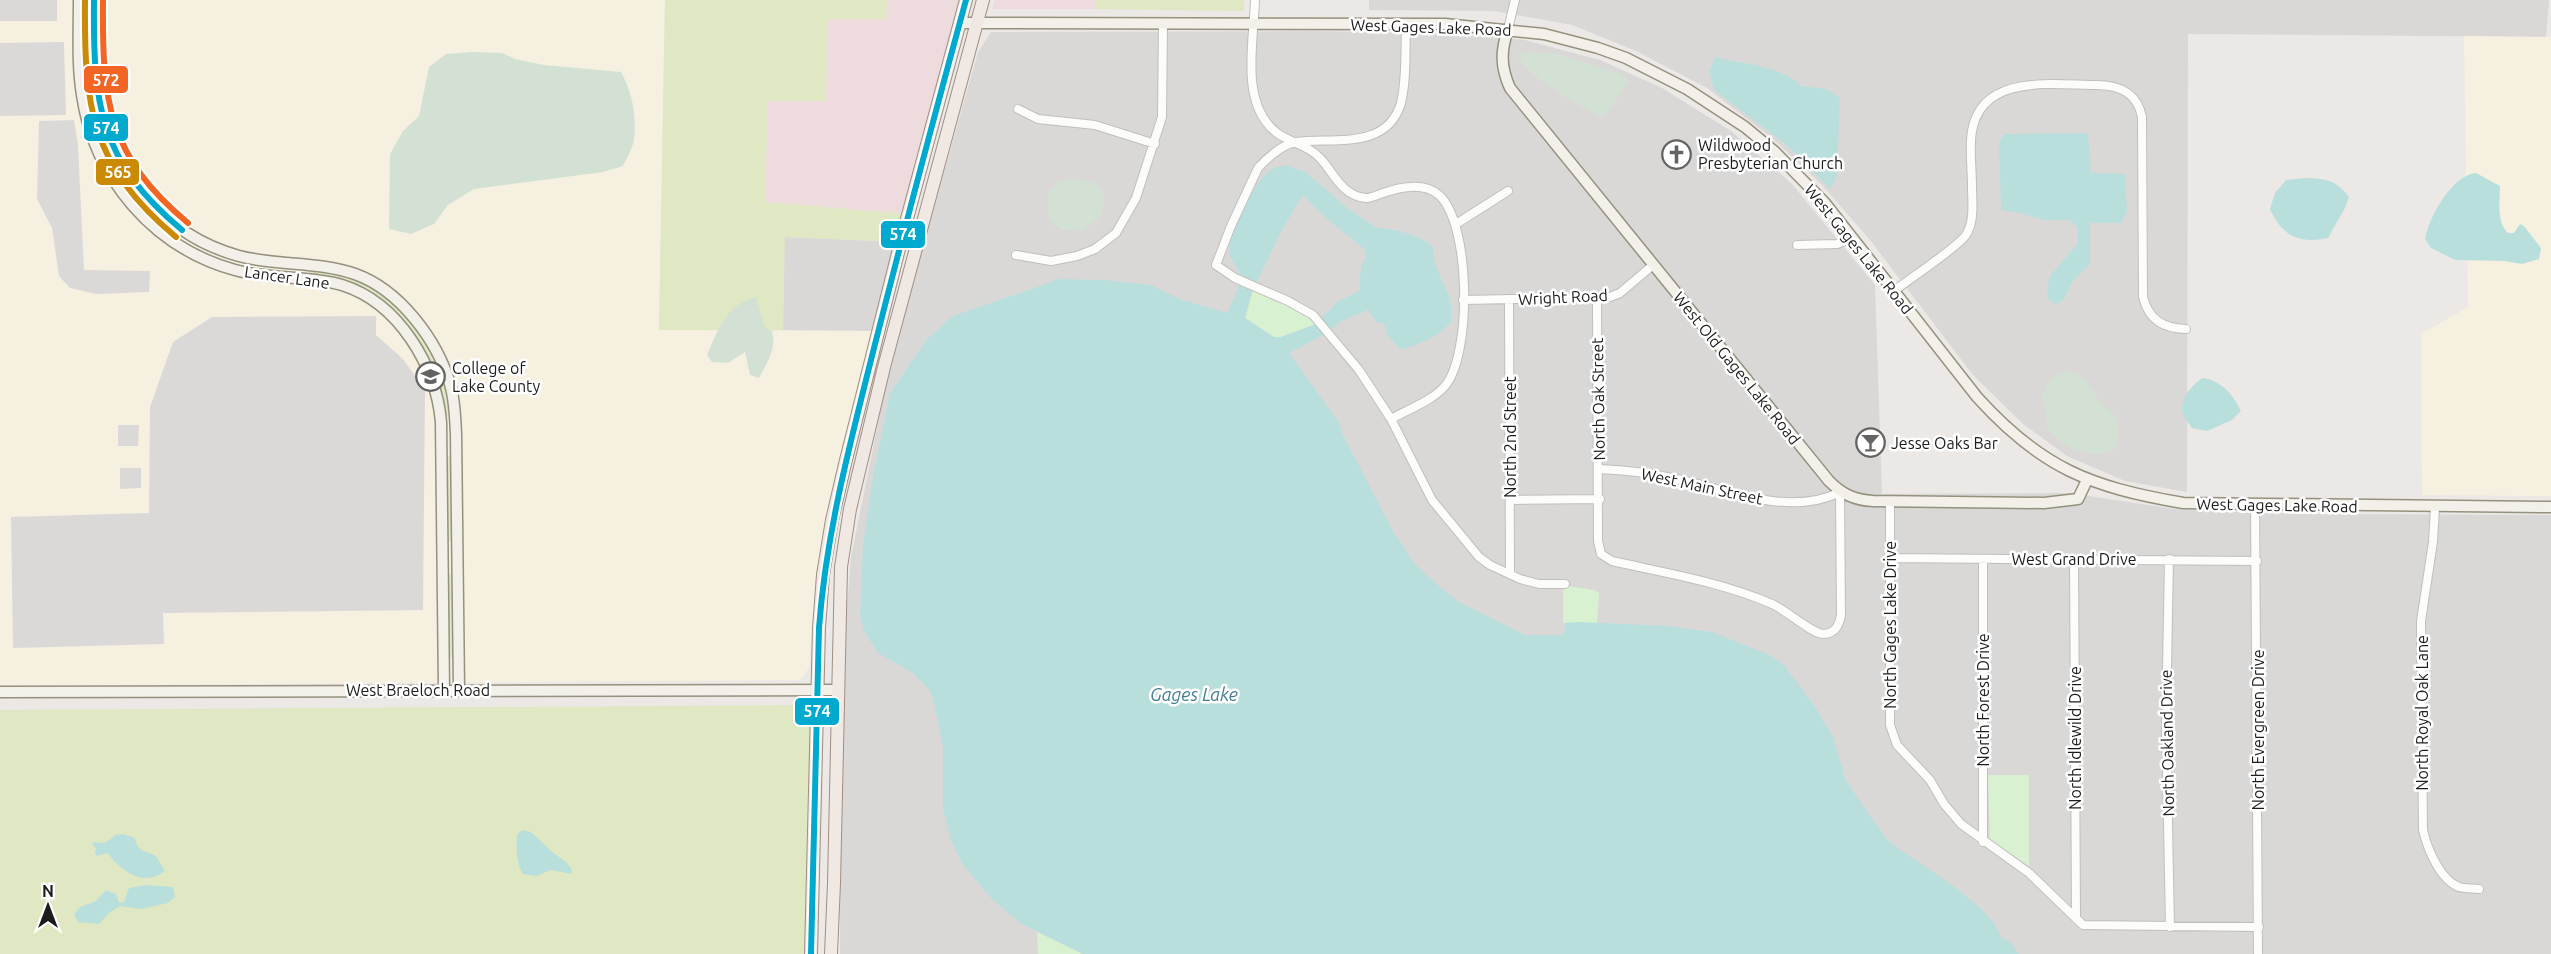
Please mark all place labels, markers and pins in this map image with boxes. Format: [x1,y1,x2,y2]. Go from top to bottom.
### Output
place label: Wildwood Presbyterian Church [1698,136,1843,172]
church icon: Wildwood Presbyterian Church [1661,138,1693,170]
place label: College of Lake County [452,359,540,395]
school or university icon: College of Lake County [415,361,447,393]
bar icon: Jesse Oaks Bar [1854,427,1886,459]
place label: Jesse Oaks Bar [1891,434,1998,452]

